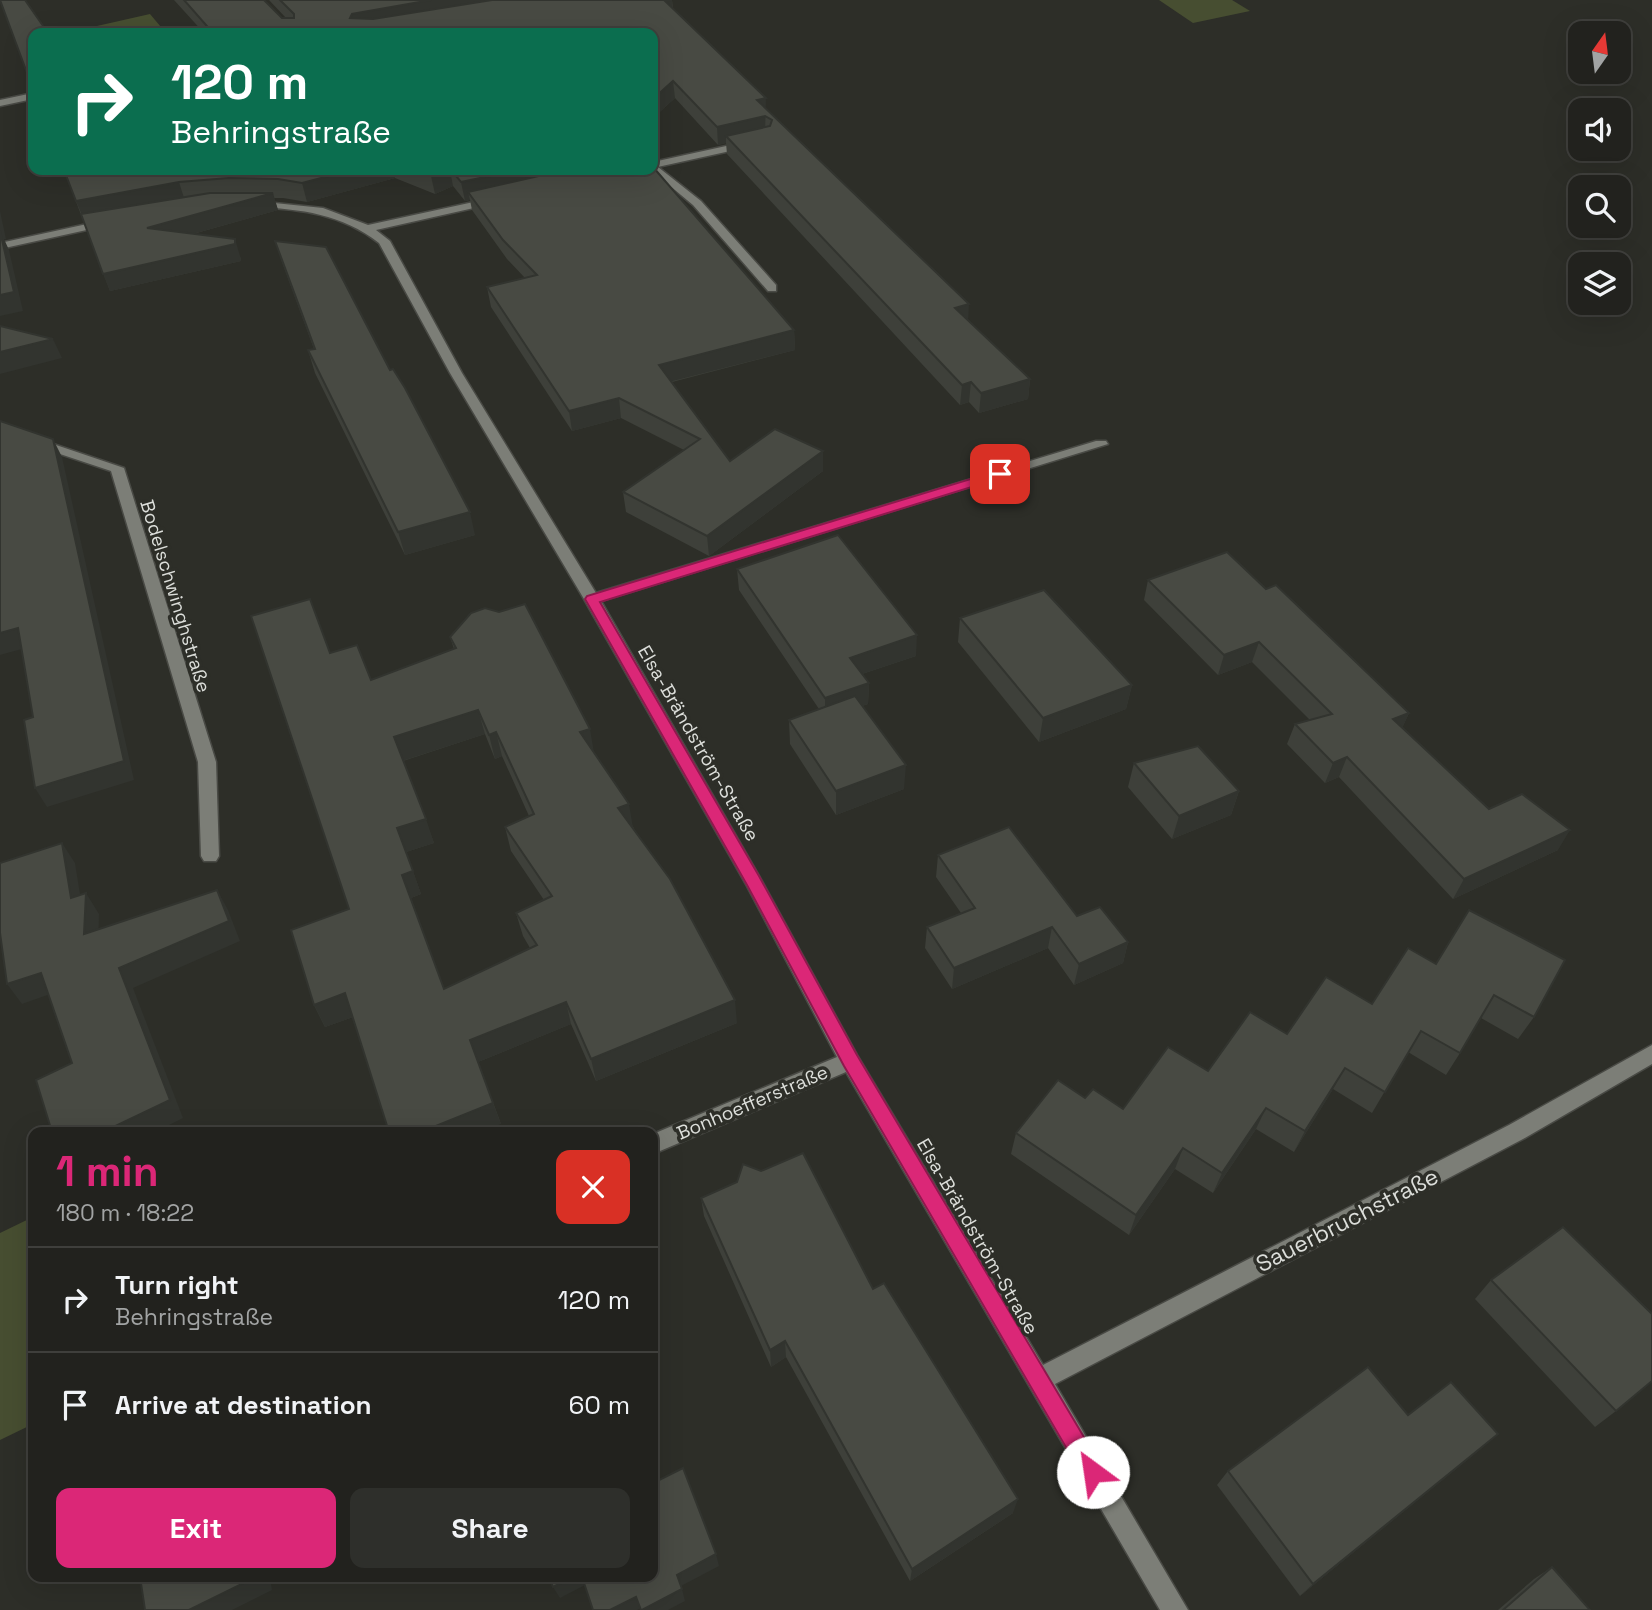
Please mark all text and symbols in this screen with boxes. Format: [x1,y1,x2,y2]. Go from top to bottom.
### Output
north arrow [1568,21,1631,84]
map controls [1568,21,1631,315]
text: 120 m [171,51,308,113]
icon: right [56,56,147,147]
button: sound [1568,98,1631,161]
text: Behringstraße [171,112,391,152]
button: search [1568,175,1631,238]
button: layers [1568,252,1631,315]
pin [970,444,1030,504]
icon: arrive [981,455,1019,493]
street label: Bodelschwinghstraße [134,497,217,696]
street label: Elsa-Brändström-Straße [632,641,765,846]
street label: Bonhoefferstraße [673,1059,832,1146]
street label: Elsa-Brändström-Straße [911,1134,1044,1339]
text: 1 min [56,1145,159,1198]
button: close [556,1150,630,1224]
street label: Sauerbruchstraße [1251,1161,1443,1279]
text: 180 m · 18:22 [56,1198,194,1228]
text: Turn right [115,1268,239,1302]
icon: right [56,1281,94,1319]
text: 120 m [558,1283,630,1317]
text: Behringstraße [115,1302,273,1332]
icon: arrive [56,1386,94,1424]
text: Arrive at destination [115,1388,372,1422]
text: 60 m [568,1388,630,1422]
position arrow [1056,1435,1130,1509]
button: Exit [56,1488,336,1568]
button: Share [350,1488,630,1568]

